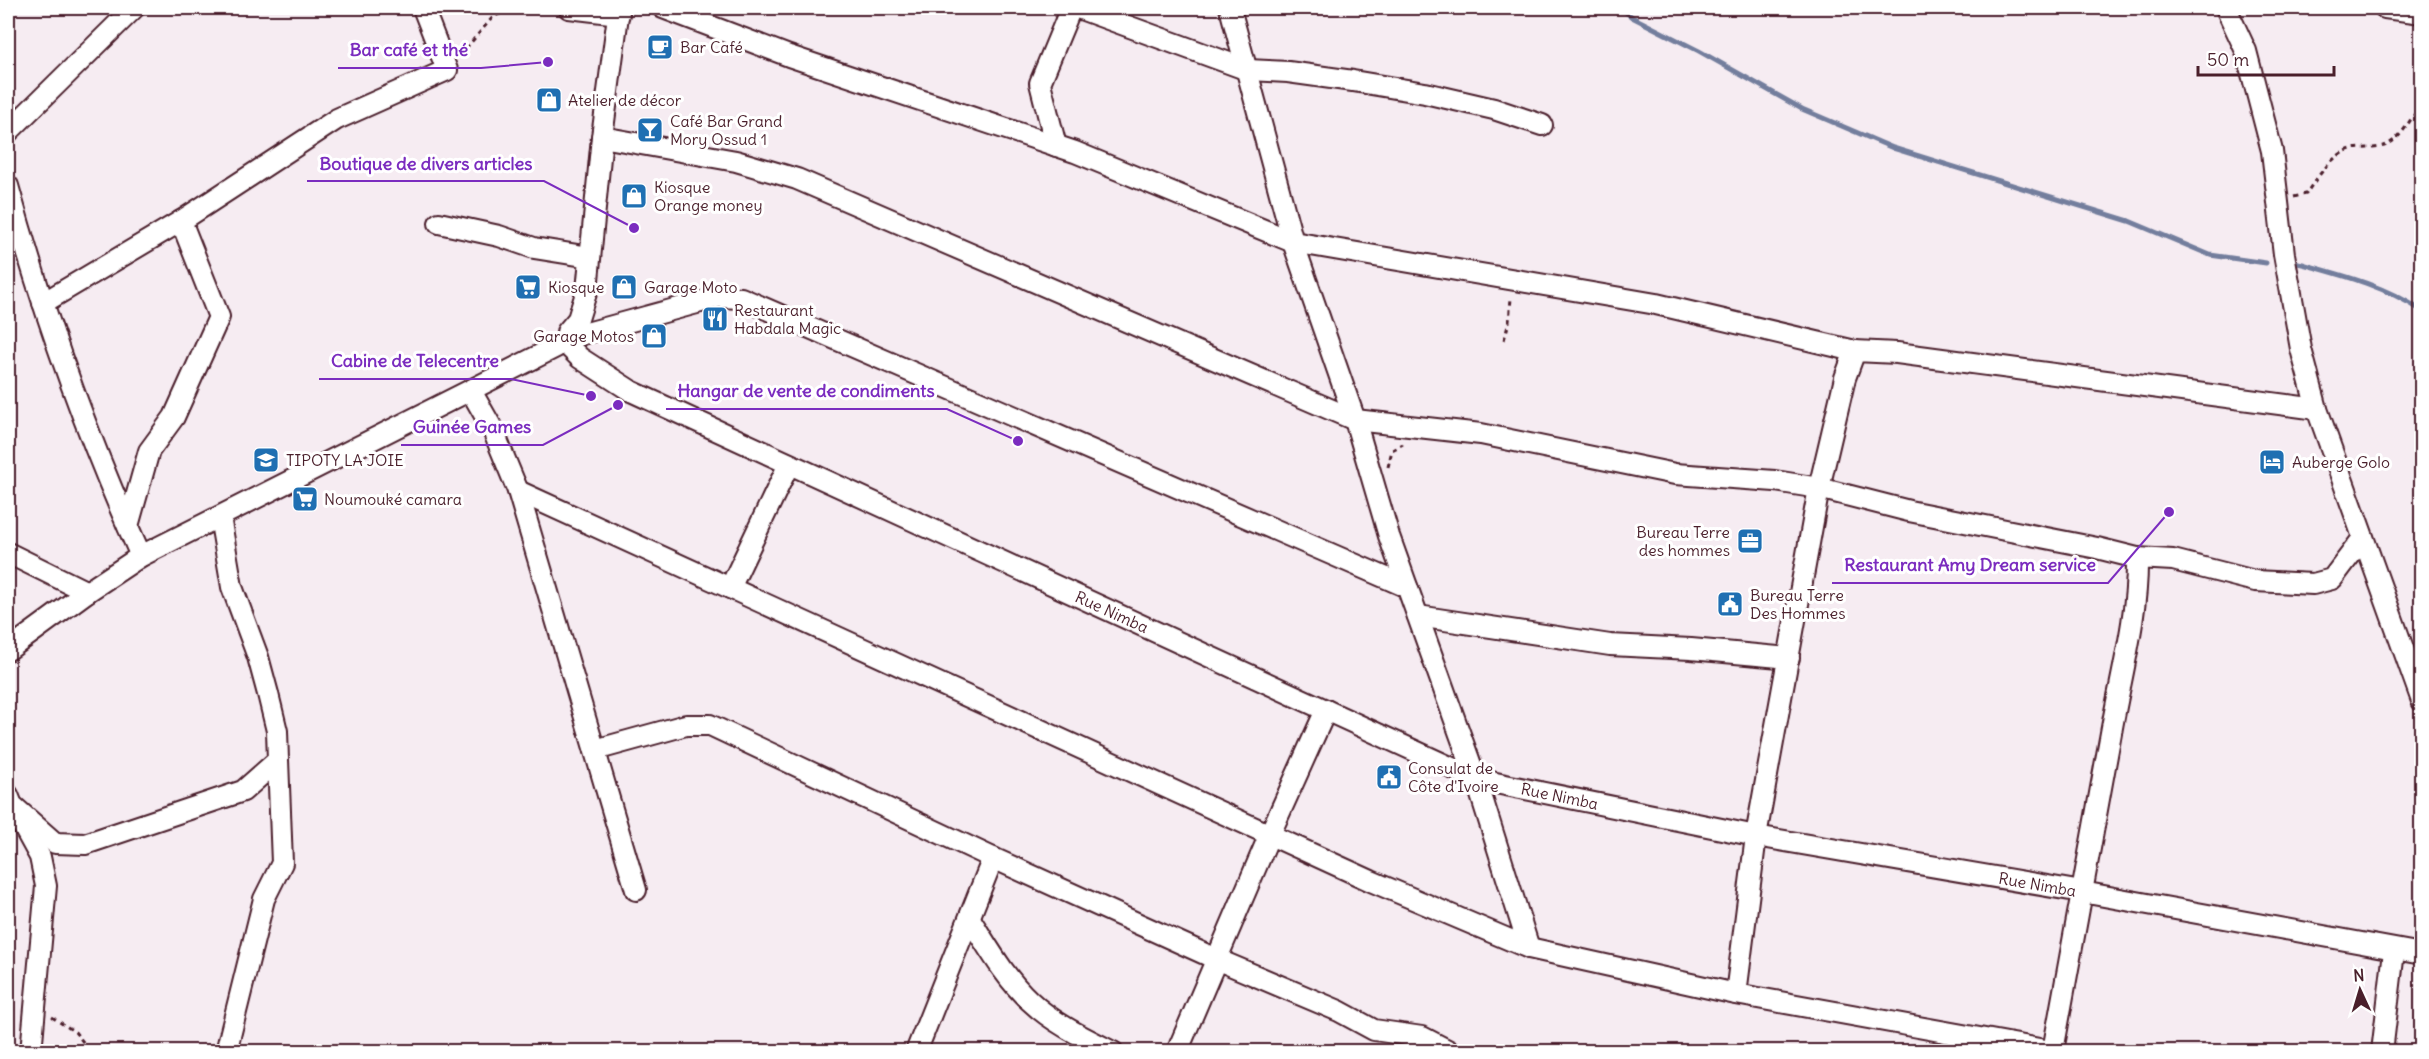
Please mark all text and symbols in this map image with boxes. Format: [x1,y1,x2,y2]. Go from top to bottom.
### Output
callout: Bar café et thé [338,32,481,68]
cafe icon: Bar Café [645,32,675,62]
place label: Bar Café [680,37,743,57]
text: Bar café et thé [350,38,469,61]
scale bar [2198,39,2334,77]
text: 50 m [2207,48,2249,71]
shop icon: Atelier de décor [534,85,564,115]
place label: Atelier de décor [568,90,682,110]
place label: Café Bar Grand Mory Ossud 1 [670,111,782,149]
bar icon: Café Bar Grand Mory Ossud 1 [635,115,665,145]
callout: Boutique de divers articles [307,145,544,181]
text: Boutique de divers articles [319,152,533,175]
place label: Kiosque Orange money [654,177,763,215]
shop icon: Kiosque Orange money [619,181,649,211]
supermarket icon: Kiosque [513,272,543,302]
shop icon: Garage Moto [609,272,639,302]
place label: Kiosque [548,277,604,297]
place label: Garage Moto [644,277,738,297]
place label: Restaurant Habdala Magic [734,300,841,338]
restaurant icon: Restaurant Habdala Magic [700,304,730,334]
shop icon: Garage Motos [639,321,669,351]
place label: Garage Motos [533,326,634,346]
callout: Cabine de Telecentre [319,343,511,379]
text: Cabine de Telecentre [331,349,499,372]
callout: Hangar de vente de condiments [666,373,947,409]
text: Hangar de vente de condiments [677,379,935,402]
callout: Guinée Games [401,409,543,445]
text: Guinée Games [413,415,531,438]
school or university icon: TIPOTY LA JOIE [251,445,281,475]
hotel icon: Auberge Golo [2257,447,2287,477]
place label: TIPOTY LA JOIE [286,450,404,470]
place label: Auberge Golo [2292,452,2390,472]
supermarket icon: Noumouké camara [290,484,320,514]
place label: Noumouké camara [324,489,462,509]
place label: Bureau Terre des hommes [1636,522,1730,560]
office icon: Bureau Terre des hommes [1735,526,1765,556]
callout: Restaurant Amy Dream service [1832,547,2108,583]
text: Restaurant Amy Dream service [1844,553,2096,576]
place label: Bureau Terre Des Hommes [1750,585,1846,623]
street label: Rue Nimba [1072,586,1152,637]
public building icon: Bureau Terre Des Hommes [1715,589,1745,619]
place label: Consulat de Côte d'Ivoire [1408,758,1499,796]
public building icon: Consulat de Côte d'Ivoire [1374,762,1404,792]
street label: Rue Nimba [1519,778,1600,814]
street label: Rue Nimba [1997,868,2078,901]
north arrow [2330,960,2390,1020]
text: N [2353,965,2365,985]

